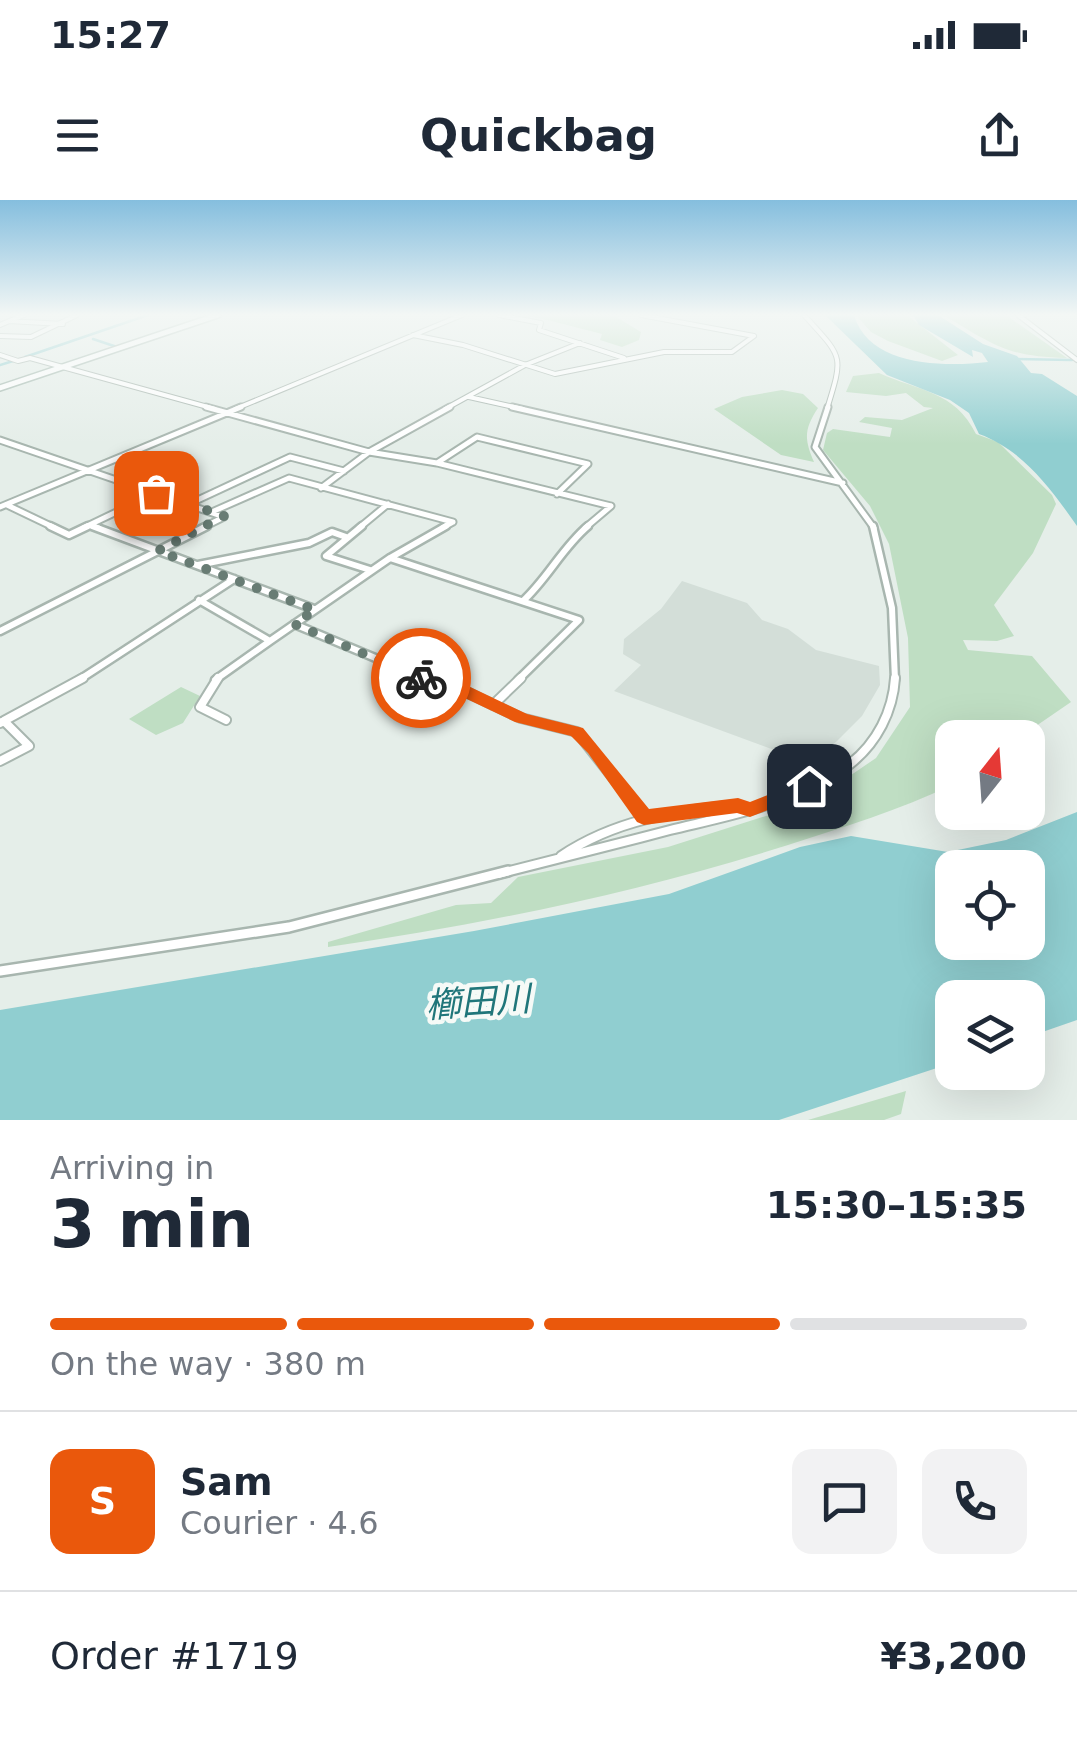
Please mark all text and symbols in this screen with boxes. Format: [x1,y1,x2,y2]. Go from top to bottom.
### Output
text: 15:27 [50,13,171,57]
icon: menu [50,108,105,163]
icon: share [972,108,1027,163]
text: Quickbag [420,109,657,162]
pin [114,451,199,536]
icon: bag [129,466,184,521]
courier [371,628,471,728]
icon: bike [394,651,449,706]
north arrow [935,720,1045,830]
map controls [935,720,1045,1090]
pin [767,744,852,829]
icon: home [782,759,837,814]
button: locate [935,850,1045,960]
water label: 櫛田川 [424,978,536,1026]
button: layers [935,980,1045,1090]
text: Arriving in [50,1149,214,1187]
text: 15:30–15:35 [766,1183,1027,1227]
text: 3 min [50,1187,254,1262]
text: On the way · 380 m [50,1345,366,1383]
button: chat [792,1449,897,1554]
button: phone [922,1449,1027,1554]
text: Sam [180,1460,273,1504]
text: S [89,1479,116,1523]
text: Courier · 4.6 [180,1504,379,1542]
text: Order #1719 [50,1634,299,1678]
text: ¥3,200 [880,1634,1027,1678]

